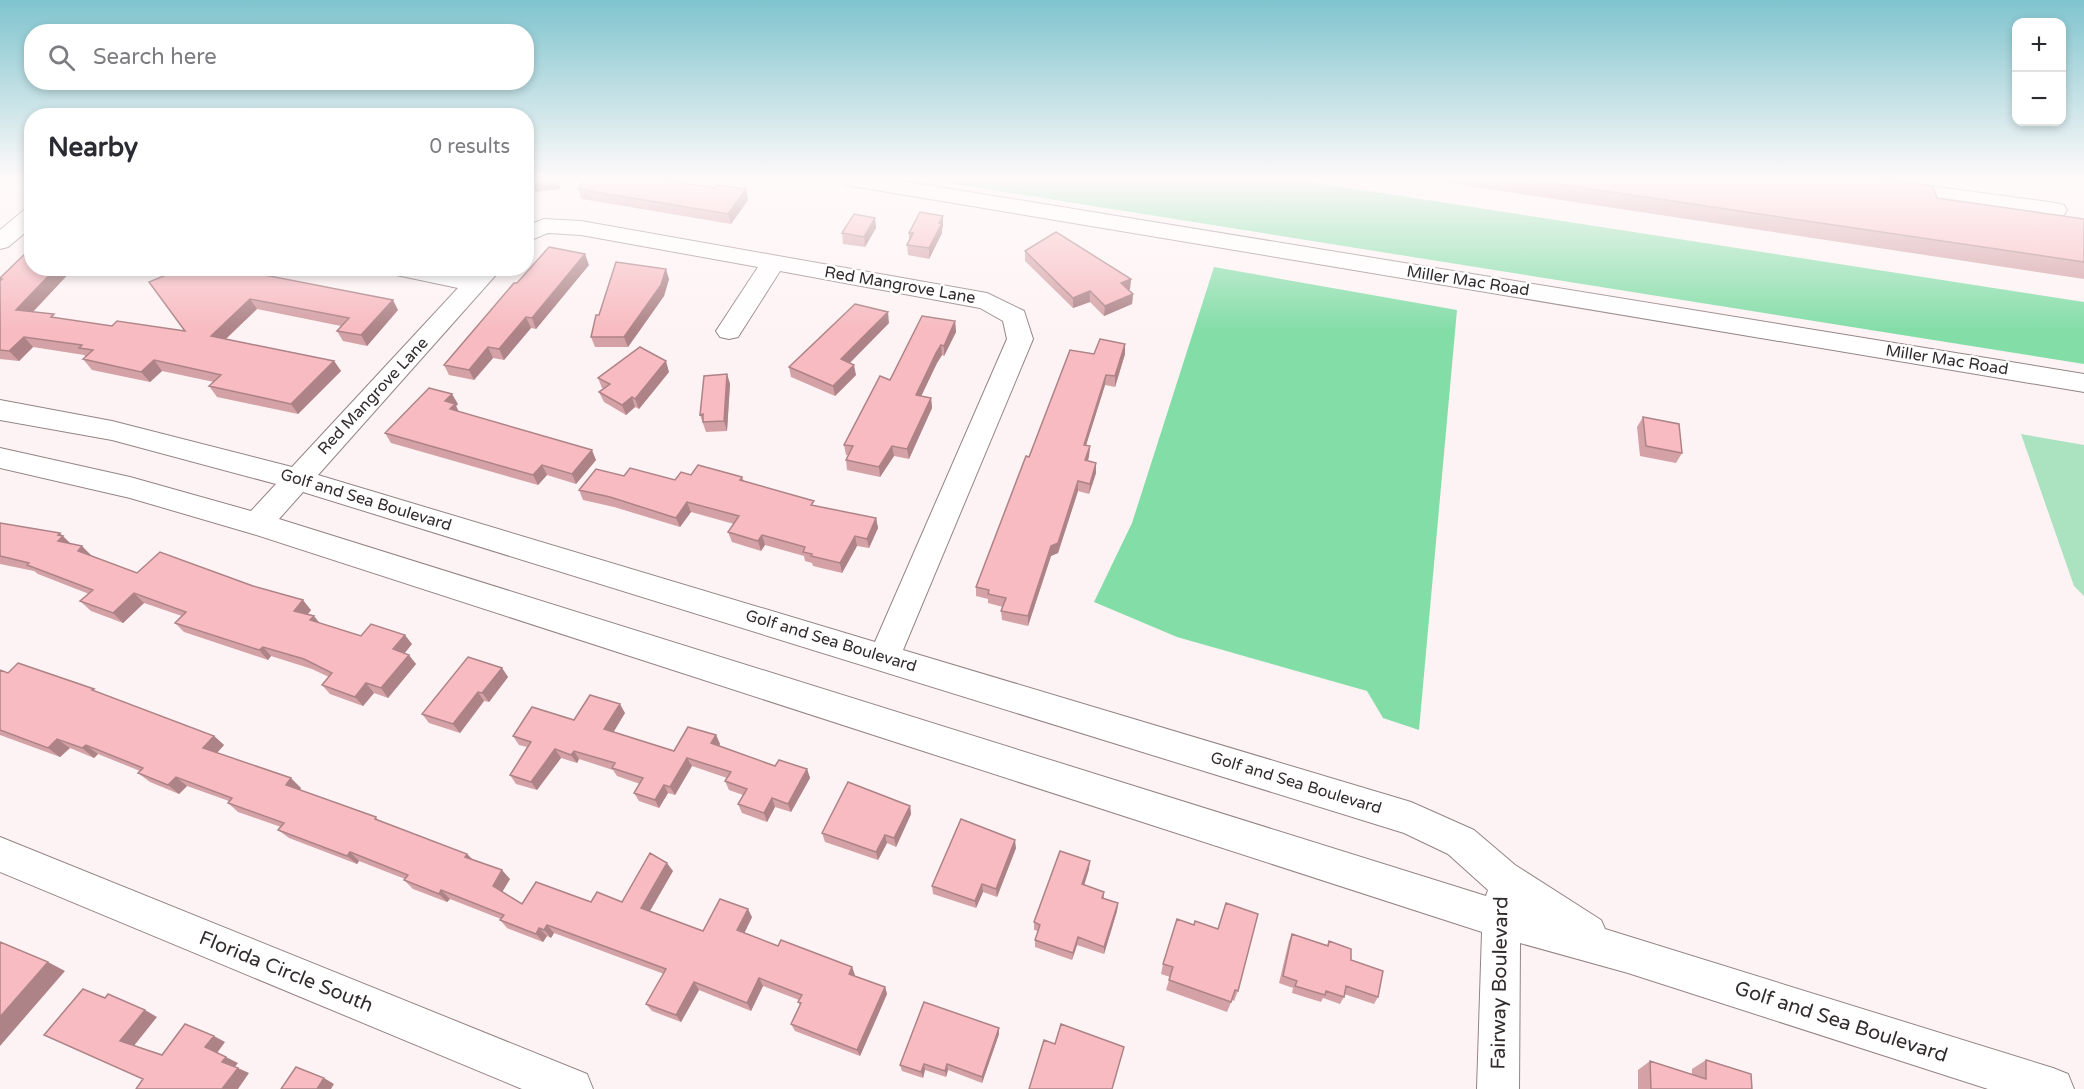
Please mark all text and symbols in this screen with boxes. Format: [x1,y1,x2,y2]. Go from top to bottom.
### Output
map controls [2012,18,2066,126]
button: + [2012,18,2066,72]
search box [24,24,534,90]
icon: search [45,41,78,74]
text: Search here [93,44,217,70]
button: − [2012,72,2066,126]
text: Nearby [48,132,138,163]
text: 0 results [430,135,510,159]
street label: Miller Mac Road [1405,261,1531,301]
street label: Red Mangrove Lane [823,262,977,308]
street label: Red Mangrove Lane [313,333,433,459]
street label: Miller Mac Road [1884,340,2010,380]
street label: Golf and Sea Boulevard [278,464,454,536]
street label: Golf and Sea Boulevard [743,605,919,677]
street label: Golf and Sea Boulevard [1208,747,1384,819]
street label: Fairway Boulevard [1486,896,1514,1070]
street label: Florida Circle South [195,926,377,1018]
street label: Golf and Sea Boulevard [1732,976,1950,1068]

